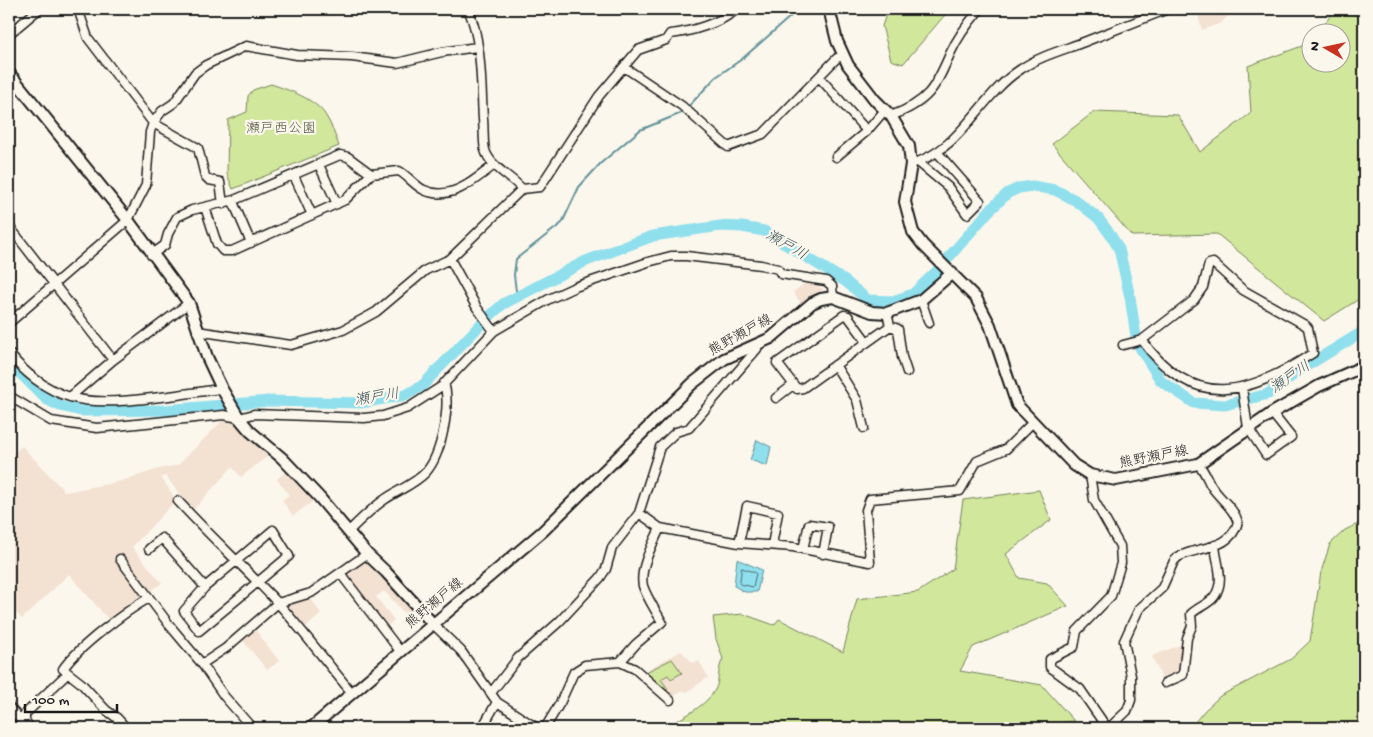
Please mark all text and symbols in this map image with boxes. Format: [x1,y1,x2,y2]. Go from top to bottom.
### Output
north arrow [1300,22,1350,72]
text: N [1307,41,1325,52]
park label: 瀬戸西公園 [246,121,316,138]
water label: 瀬戸川 [762,227,810,265]
street label: 熊野瀬戸線 [706,312,776,360]
water label: 瀬戸川 [1267,358,1315,398]
water label: 瀬戸川 [353,386,401,410]
street label: 熊野瀬戸線 [1118,443,1190,473]
street label: 熊野瀬戸線 [403,575,467,633]
scale bar [25,682,118,714]
text: 100 m [31,692,70,710]

